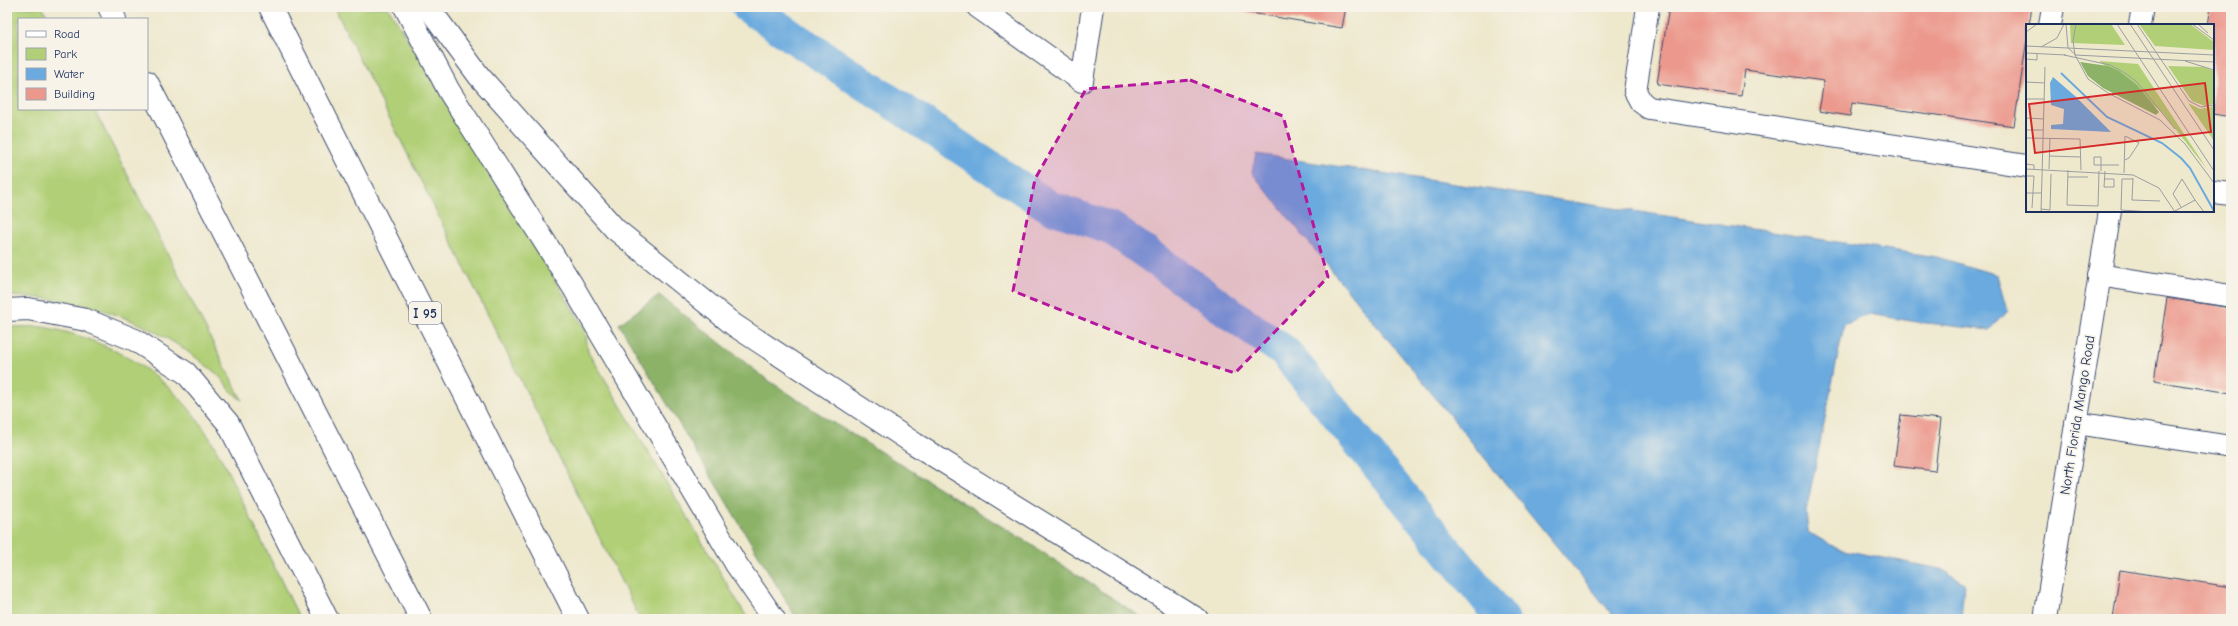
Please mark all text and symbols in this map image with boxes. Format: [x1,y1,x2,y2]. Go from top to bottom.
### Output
legend [18,18,148,110]
inset map [2026,24,2214,212]
text: Road [54,27,80,41]
text: Park [54,47,77,61]
text: Water [54,67,84,81]
text: Building [54,87,95,101]
road number: I 95 [409,302,441,324]
street label: North Florida Mango Road [2056,334,2099,496]

